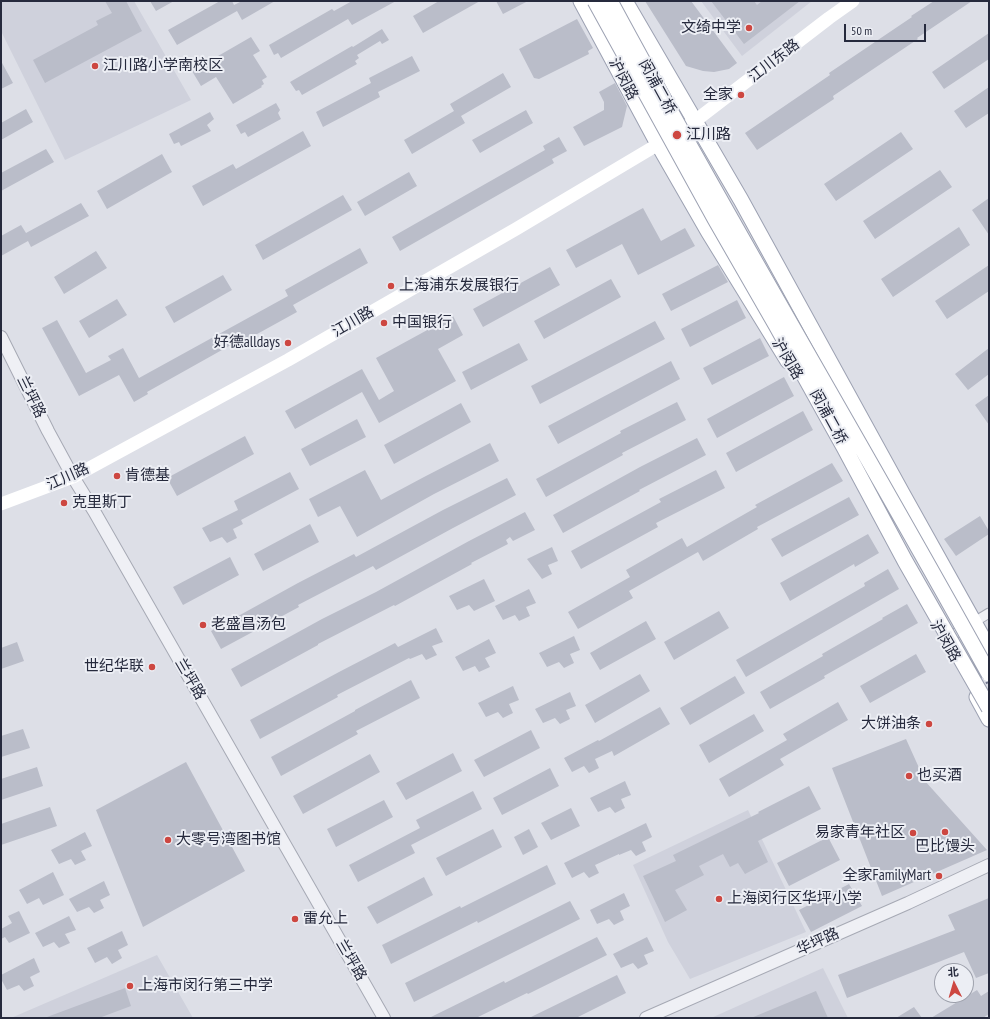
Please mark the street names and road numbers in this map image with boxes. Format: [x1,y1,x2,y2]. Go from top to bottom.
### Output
street label: 江川东路 [745,35,803,87]
street label: 沪闵路 [604,55,642,103]
street label: 闵浦二桥 [635,56,679,118]
street label: 江川路 [329,303,377,341]
street label: 沪闵路 [768,335,806,383]
street label: 兰坪路 [13,373,49,421]
street label: 闵浦二桥 [806,386,850,448]
street label: 江川路 [44,460,92,494]
street label: 沪闵路 [926,617,964,665]
street label: 兰坪路 [171,655,209,703]
street label: 华坪路 [794,925,842,959]
street label: 兰坪路 [332,936,370,984]

